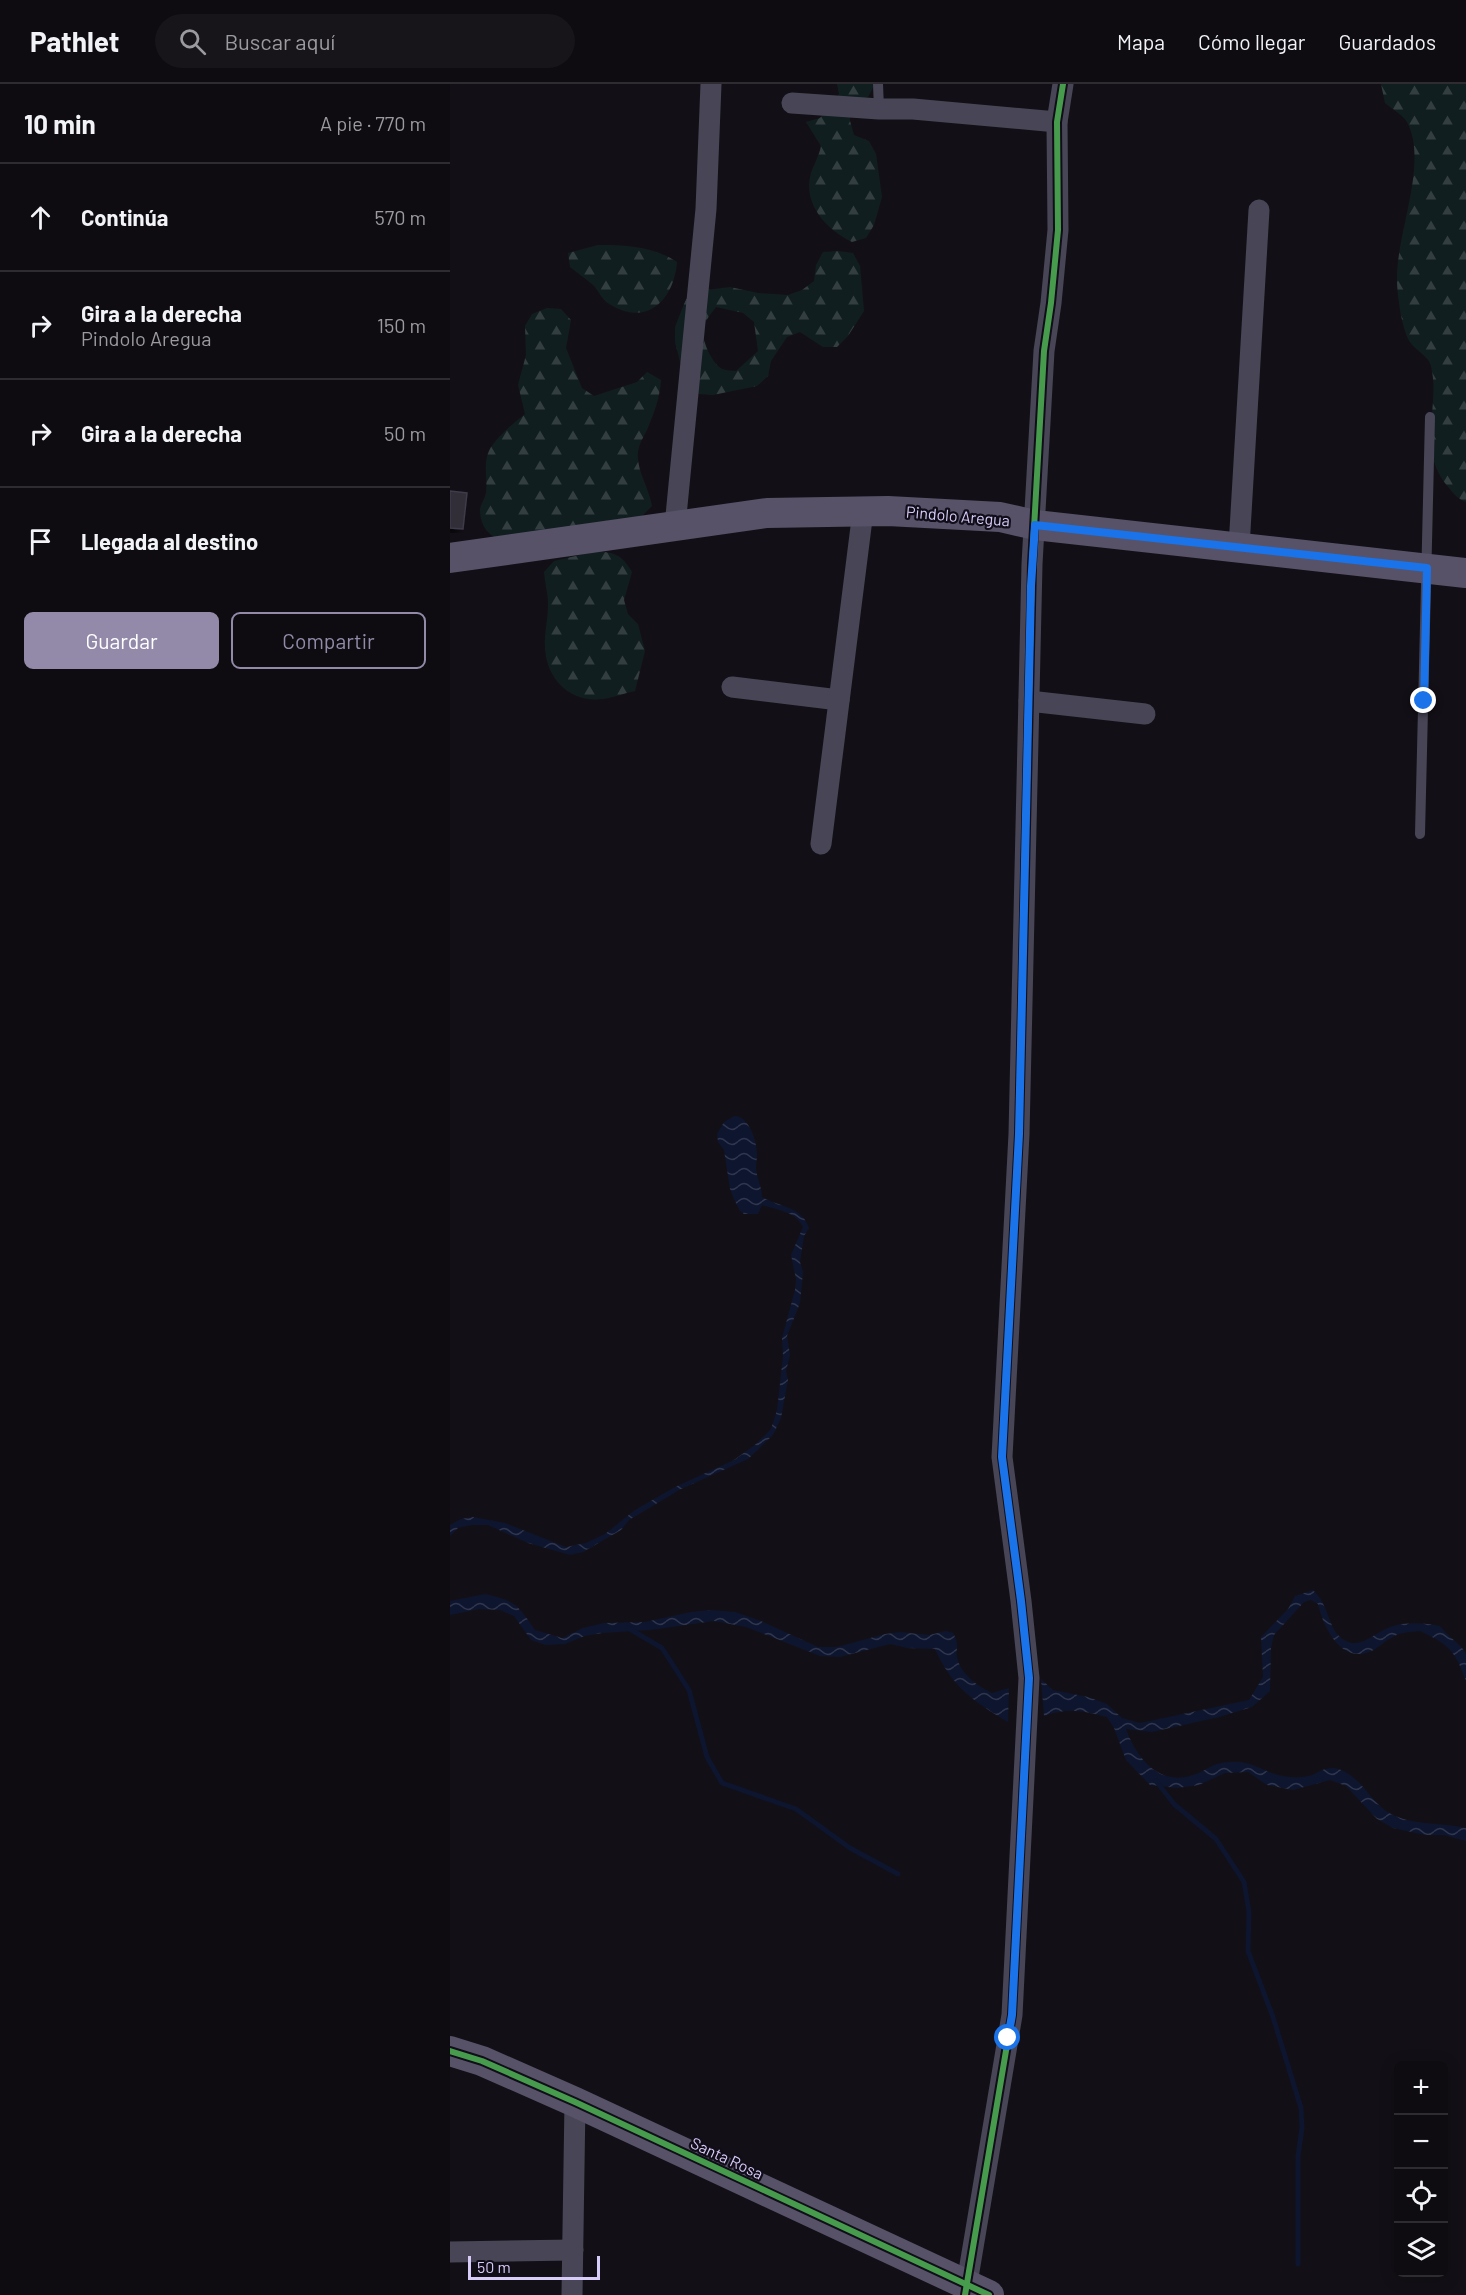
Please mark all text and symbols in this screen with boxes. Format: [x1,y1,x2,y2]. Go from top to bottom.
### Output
search box [155,14,575,68]
text: Pathlet [30,24,119,58]
icon: search [176,25,209,58]
text: Buscar aquí [224,28,335,54]
text: Mapa [1117,29,1165,54]
text: Cómo llegar [1198,29,1305,54]
text: Guardados [1338,29,1436,54]
text: 10 min [24,108,96,139]
text: A pie · 770 m [320,111,426,135]
icon: ahead [24,201,57,234]
text: Continúa [81,204,168,230]
text: 570 m [374,205,426,229]
text: Gira a la derecha [81,300,242,326]
icon: right [24,309,57,342]
text: 150 m [377,313,426,337]
text: Pindolo Aregua [81,326,212,350]
icon: right [24,417,57,450]
text: Gira a la derecha [81,420,242,446]
text: 50 m [384,421,426,445]
street label: Pindolo Aregua [905,501,1011,530]
icon: arrive [24,525,57,558]
text: Llegada al destino [81,528,258,554]
button: Guardar [24,612,219,669]
button: Compartir [231,612,426,669]
route end [1410,687,1436,713]
route start [994,2024,1020,2050]
map controls [1394,2061,1448,2277]
button: + [1394,2061,1448,2115]
button: − [1394,2115,1448,2169]
street label: Santa Rosa [688,2133,766,2183]
button: locate [1394,2169,1448,2223]
button: layers [1394,2223,1448,2277]
scale bar [468,2253,600,2280]
text: 50 m [477,2257,511,2276]

